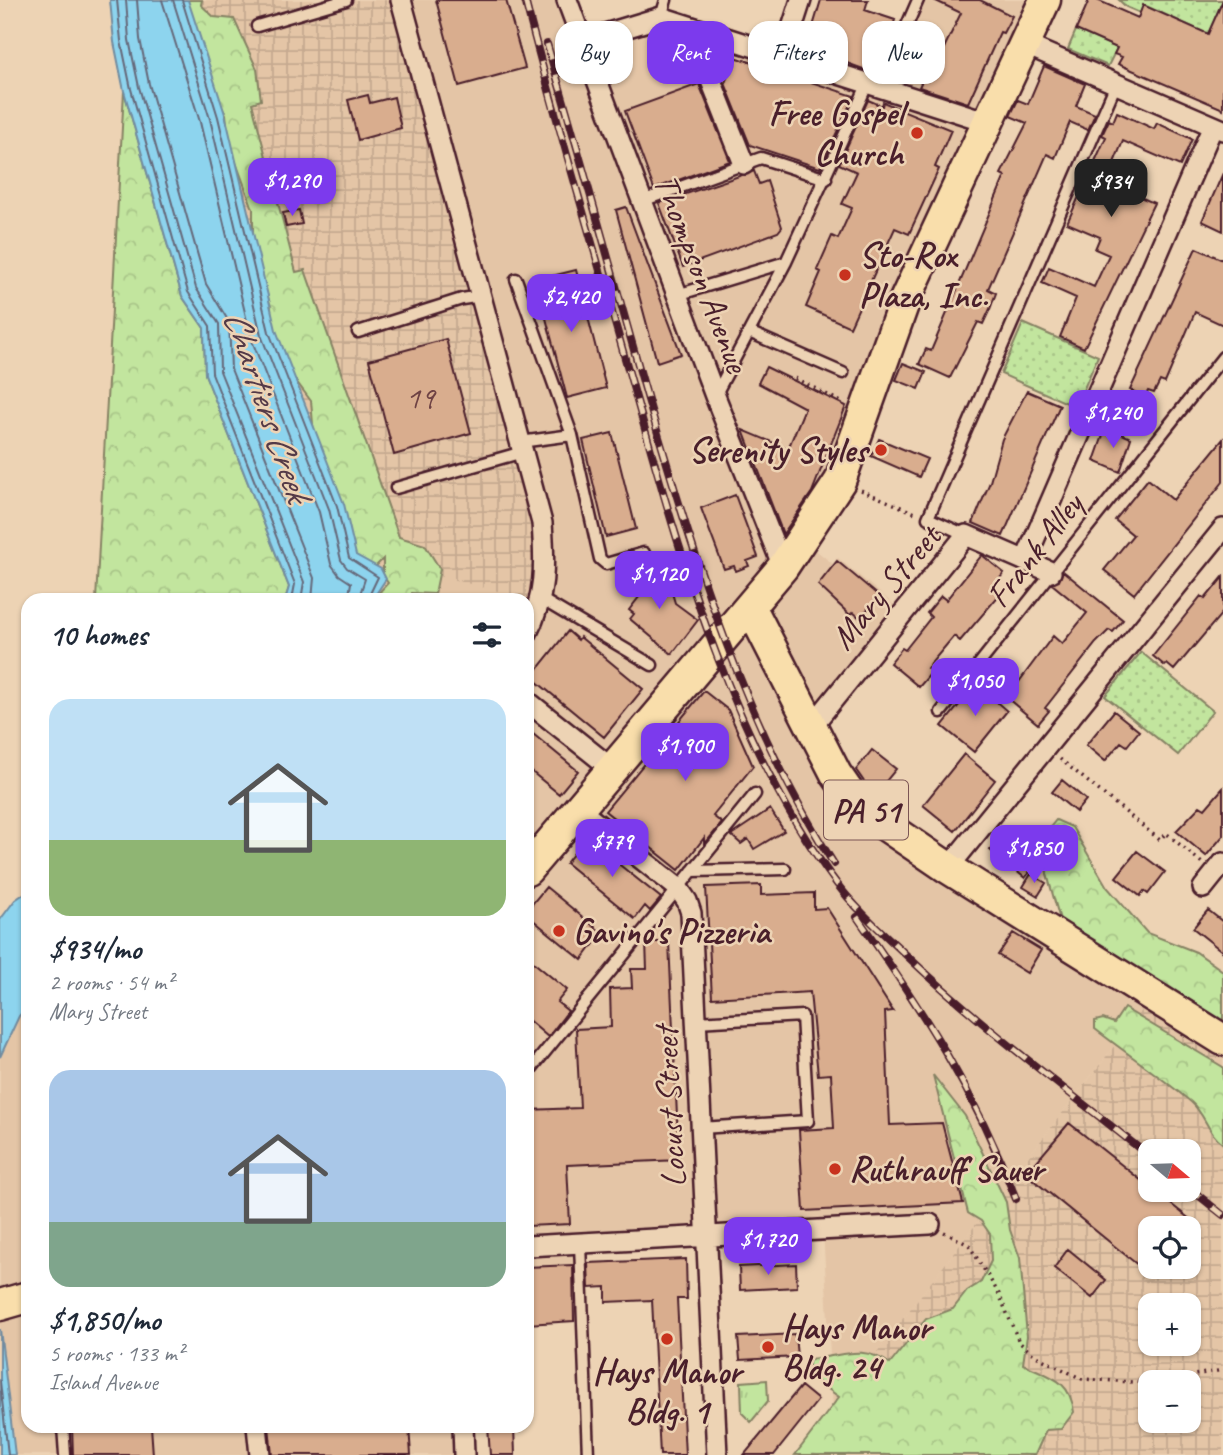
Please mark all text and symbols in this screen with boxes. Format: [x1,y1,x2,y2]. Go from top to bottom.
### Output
chip: Buy [555,21,633,84]
chip: Rent [647,21,734,84]
chip: Filters [748,21,848,84]
chip: New [862,21,945,84]
place label: Free Gospel Church [768,91,910,176]
marker: Free Gospel Church [909,125,925,141]
pin: $1,290 [235,158,349,218]
pin: $934 [1070,160,1152,219]
text: $1,290 [264,166,320,195]
text: $934 [1090,167,1132,196]
street label: Thompson Avenue [643,168,761,381]
place label: Sto-Rox Plaza, Inc. [859,233,989,318]
marker: Sto-Rox Plaza, Inc. [837,267,853,283]
pin: $2,420 [514,274,628,334]
text: $2,420 [543,282,599,311]
water label: Chartiers Creek [213,304,324,513]
house number: 19 [406,377,437,418]
pin: $1,240 [1056,391,1170,450]
text: $1,240 [1085,398,1141,427]
place label: Serenity Styles [688,428,871,473]
marker: Serenity Styles [873,442,889,458]
street label: Frank Alley [976,482,1095,617]
street label: Mary Street [820,513,953,659]
pin: $1,120 [602,552,716,611]
text: $1,120 [631,559,687,588]
text: 10 homes [49,616,147,654]
icon: filters [468,616,506,654]
pin: $1,050 [918,658,1032,718]
text: $1,050 [947,666,1003,695]
pin: $1,900 [628,724,742,783]
text: $1,900 [657,731,713,760]
icon: home [215,745,341,871]
road number: PA 51 [824,780,908,839]
pin: $779 [571,820,653,879]
pin: $1,850 [977,826,1091,885]
text: $779 [592,827,632,856]
text: $1,850 [1006,833,1062,862]
place label: Gavino's Pizzeria [573,909,773,954]
marker: Gavino's Pizzeria [551,923,567,939]
text: $934/mo [49,930,141,968]
text: 2 rooms · 54 m² [49,968,173,997]
text: Mary Street [49,997,147,1026]
street label: Locust Street [643,1021,696,1188]
icon: home [215,1116,341,1242]
north arrow [1138,1139,1200,1202]
map controls [1138,1139,1201,1433]
place label: Ruthrauff Sauer [849,1147,1047,1192]
marker: Ruthrauff Sauer [827,1161,843,1177]
button: locate [1138,1216,1201,1279]
pin: $1,720 [711,1218,825,1277]
text: $1,720 [740,1225,796,1254]
button: + [1138,1293,1201,1356]
text: $1,850/mo [49,1301,160,1339]
place label: Hays Manor Bldg. 24 [782,1305,934,1390]
marker: Hays Manor Bldg. 1 [659,1331,675,1347]
text: 5 rooms · 133 m² [49,1339,184,1368]
marker: Hays Manor Bldg. 24 [760,1339,776,1355]
place label: Hays Manor Bldg. 1 [593,1349,745,1434]
text: Island Avenue [49,1368,158,1397]
button: − [1138,1370,1201,1433]

